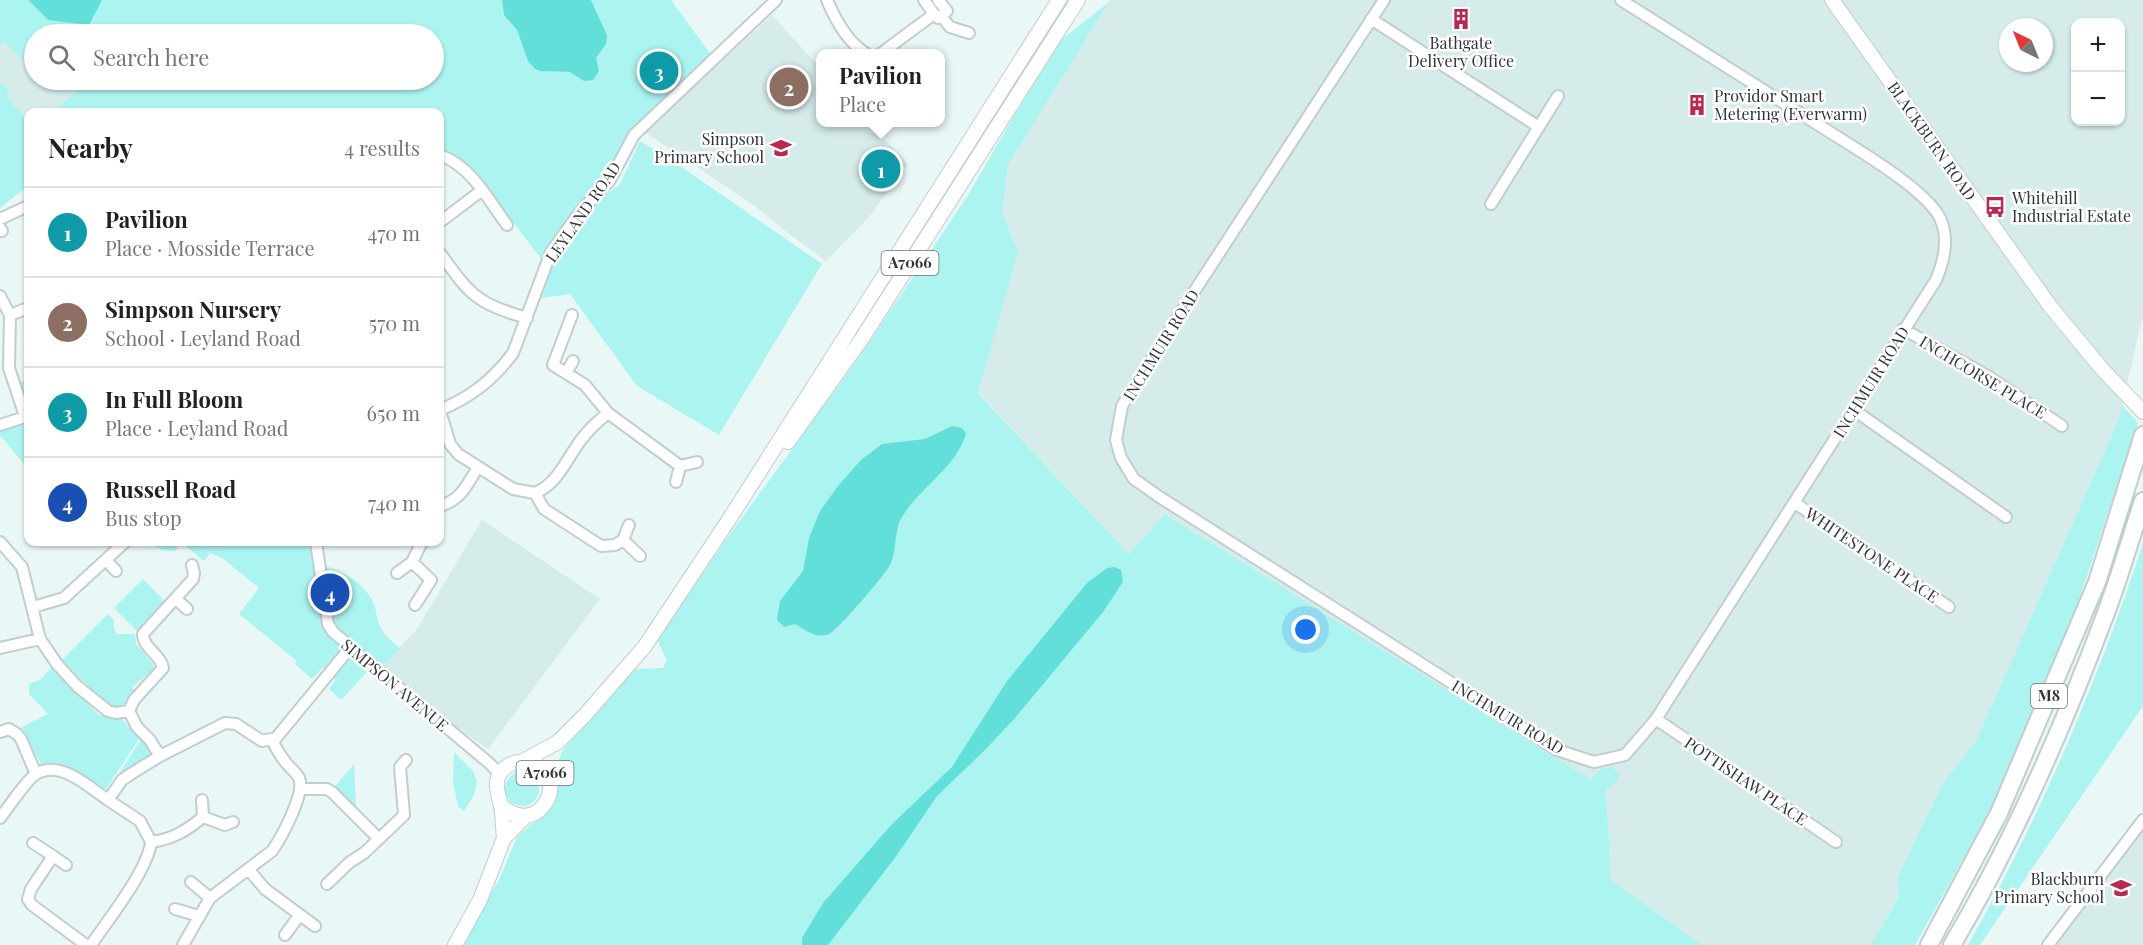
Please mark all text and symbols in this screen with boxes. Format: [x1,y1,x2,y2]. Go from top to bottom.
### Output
building icon: Bathgate Delivery Office [1449,7,1473,31]
north arrow [1999,18,2053,72]
map controls [2071,18,2125,126]
button: + [2071,18,2125,72]
search box [24,24,444,90]
place label: Bathgate Delivery Office [1408,32,1514,71]
icon: search [45,41,78,74]
text: Search here [93,42,209,72]
pin: 3 [640,48,678,94]
popup [816,49,945,127]
text: Pavilion [839,60,922,90]
pin: 2 [770,64,808,110]
button: − [2071,72,2125,126]
street label: BLACKBURN ROAD [1884,77,1981,204]
place label: Providor Smart Metering (Everwarm) [1714,85,1867,124]
text: Place [839,90,886,117]
building icon: Providor Smart Metering (Everwarm) [1685,93,1709,117]
place label: Simpson Primary School [654,128,764,167]
text: Nearby [48,130,133,165]
text: 4 results [344,134,420,161]
school or university icon: Simpson Primary School [769,136,793,160]
pin: 1 [862,146,900,192]
street label: LEYLAND ROAD [540,157,625,266]
place label: Whitehill Industrial Estate [2011,187,2131,226]
bus stop icon: Whitehill Industrial Estate [1983,195,2007,219]
text: Pavilion [105,204,188,234]
text: 1 [64,219,71,246]
text: 470 m [368,219,420,246]
text: Place · Mosside Terrace [105,234,315,261]
road number: A7066 [882,251,938,275]
street label: INCHMUIR ROAD [1118,285,1203,404]
text: Simpson Nursery [105,294,281,324]
text: 2 [62,309,73,336]
text: 570 m [369,309,420,336]
street label: INCHMUIR ROAD [1828,322,1913,441]
text: School · Leyland Road [105,324,301,351]
street label: INCHCORSE PLACE [1916,330,2051,423]
text: In Full Bloom [105,384,243,414]
text: 3 [63,399,72,426]
text: 650 m [367,399,420,426]
text: Place · Leyland Road [105,414,288,441]
text: Russell Road [105,474,236,504]
text: 4 [62,489,73,516]
text: 740 m [368,489,420,516]
street label: WHITESTONE PLACE [1801,502,1943,607]
text: Bus stop [105,504,182,531]
pin: 4 [310,570,350,616]
your location [1291,615,1320,644]
street label: SIMPSON AVENUE [337,634,453,736]
street label: INCHMUIR ROAD [1448,675,1568,758]
road number: M8 [2031,684,2067,708]
street label: POTTISHAW PLACE [1681,732,1812,830]
road number: A7066 [516,761,574,785]
place label: Blackburn Primary School [1994,868,2104,907]
school or university icon: Blackburn Primary School [2109,876,2133,900]

